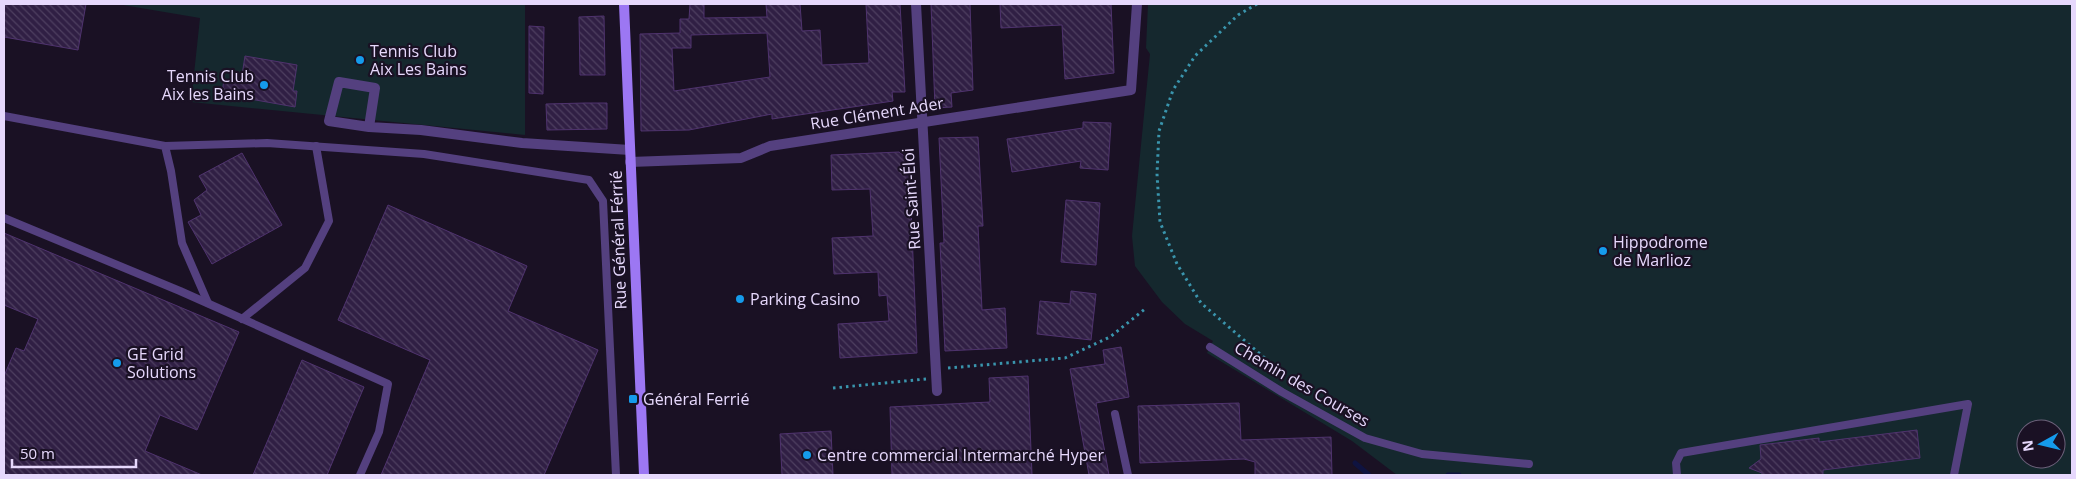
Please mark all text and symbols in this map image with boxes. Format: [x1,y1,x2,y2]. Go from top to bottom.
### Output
place label: Tennis Club Aix Les Bains [370,40,467,80]
marker: Tennis Club Aix Les Bains [354,54,366,66]
place label: Tennis Club Aix les Bains [162,65,254,105]
marker: Tennis Club Aix les Bains [258,79,270,91]
street label: Rue Clément Ader [809,92,946,134]
street label: Rue Saint-Éloi [896,147,926,251]
street label: Rue Général Férrié [605,170,631,310]
place label: Hippodrome de Marlioz [1613,231,1708,271]
marker: Hippodrome de Marlioz [1597,245,1609,257]
place label: Parking Casino [750,288,860,310]
marker: Parking Casino [734,293,746,305]
street label: Chemin des Courses [1230,336,1374,432]
place label: GE Grid Solutions [127,343,196,383]
marker: GE Grid Solutions [111,357,123,369]
place label: Général Ferrié [643,388,749,410]
marker: Général Ferrié [627,393,639,405]
north arrow [2016,419,2066,469]
scale bar [12,436,136,468]
text: N [2017,439,2038,453]
text: 50 m [20,443,55,463]
place label: Centre commercial Intermarché Hyper [817,444,1104,466]
marker: Centre commercial Intermarché Hyper [801,449,813,461]

